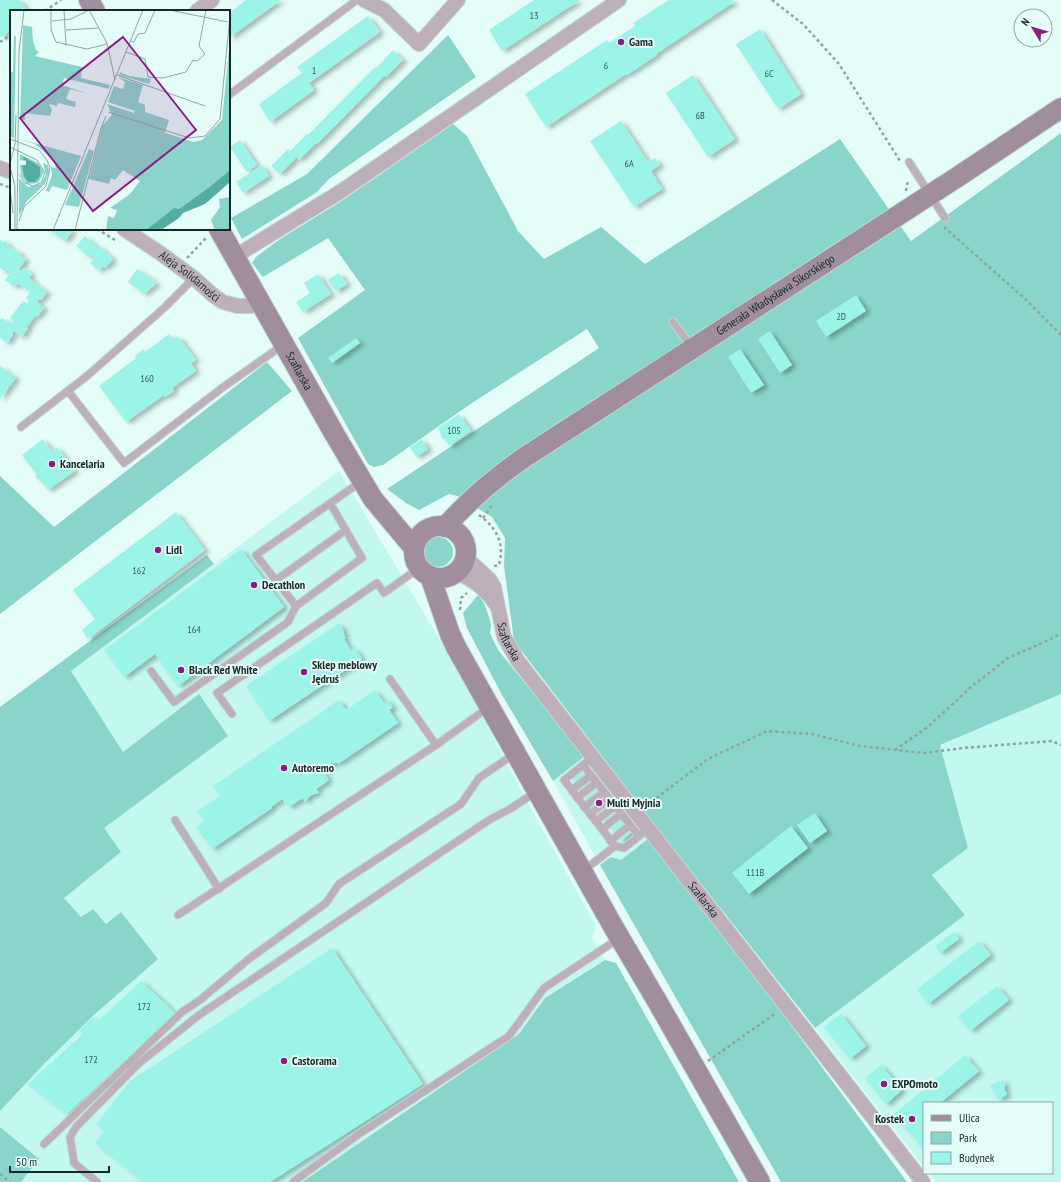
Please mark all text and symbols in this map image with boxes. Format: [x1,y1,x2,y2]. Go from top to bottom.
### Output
north arrow [1013,8,1053,48]
house number: 13 [530,9,539,22]
inset map [10,10,230,230]
text: N [1018,15,1032,28]
place label: Gama [629,34,653,49]
marker: Gama [616,37,626,47]
house number: 6 [604,59,609,72]
house number: 1 [312,64,316,77]
house number: 6C [764,67,774,80]
house number: 6B [695,109,705,122]
house number: 6A [624,157,634,170]
street label: Aleja Solidarności [156,247,223,305]
street label: Generała Władysława Sikorskiego [713,251,837,338]
house number: 2D [836,310,846,323]
street label: Szaflarska [283,349,316,393]
house number: 160 [140,372,154,385]
house number: 105 [447,424,461,437]
place label: Kancelaria [60,456,105,471]
marker: Kancelaria [47,459,57,469]
place label: Lidl [166,542,182,557]
marker: Lidl [153,545,163,555]
house number: 162 [132,564,146,577]
place label: Decathlon [262,577,305,592]
marker: Decathlon [249,580,259,590]
street label: Szaflarska [494,621,524,664]
house number: 164 [187,623,201,636]
place label: Sklep meblowy Jędruś [311,657,377,686]
place label: Black Red White [189,662,258,677]
marker: Black Red White [176,665,186,675]
marker: Sklep meblowy Jędruś [299,667,309,677]
place label: Autoremo [291,760,335,775]
marker: Autoremo [279,763,289,773]
place label: Multi Myjnia [607,795,660,810]
marker: Multi Myjnia [594,798,604,808]
house number: 111B [746,866,764,879]
street label: Szaflarska [685,878,723,920]
house number: 172 [137,1000,151,1013]
house number: 172 [84,1053,98,1066]
place label: Castorama [292,1053,337,1068]
marker: Castorama [279,1056,289,1066]
place label: EXPOmoto [892,1076,939,1091]
marker: EXPOmoto [879,1079,889,1089]
legend [923,1102,1053,1174]
text: Ulica [959,1110,980,1125]
place label: Kostek [875,1111,904,1126]
marker: Kostek [907,1114,917,1124]
text: Park [959,1130,977,1145]
scale bar [10,1148,109,1174]
text: Budynek [959,1150,995,1165]
text: 50 m [16,1154,37,1169]

